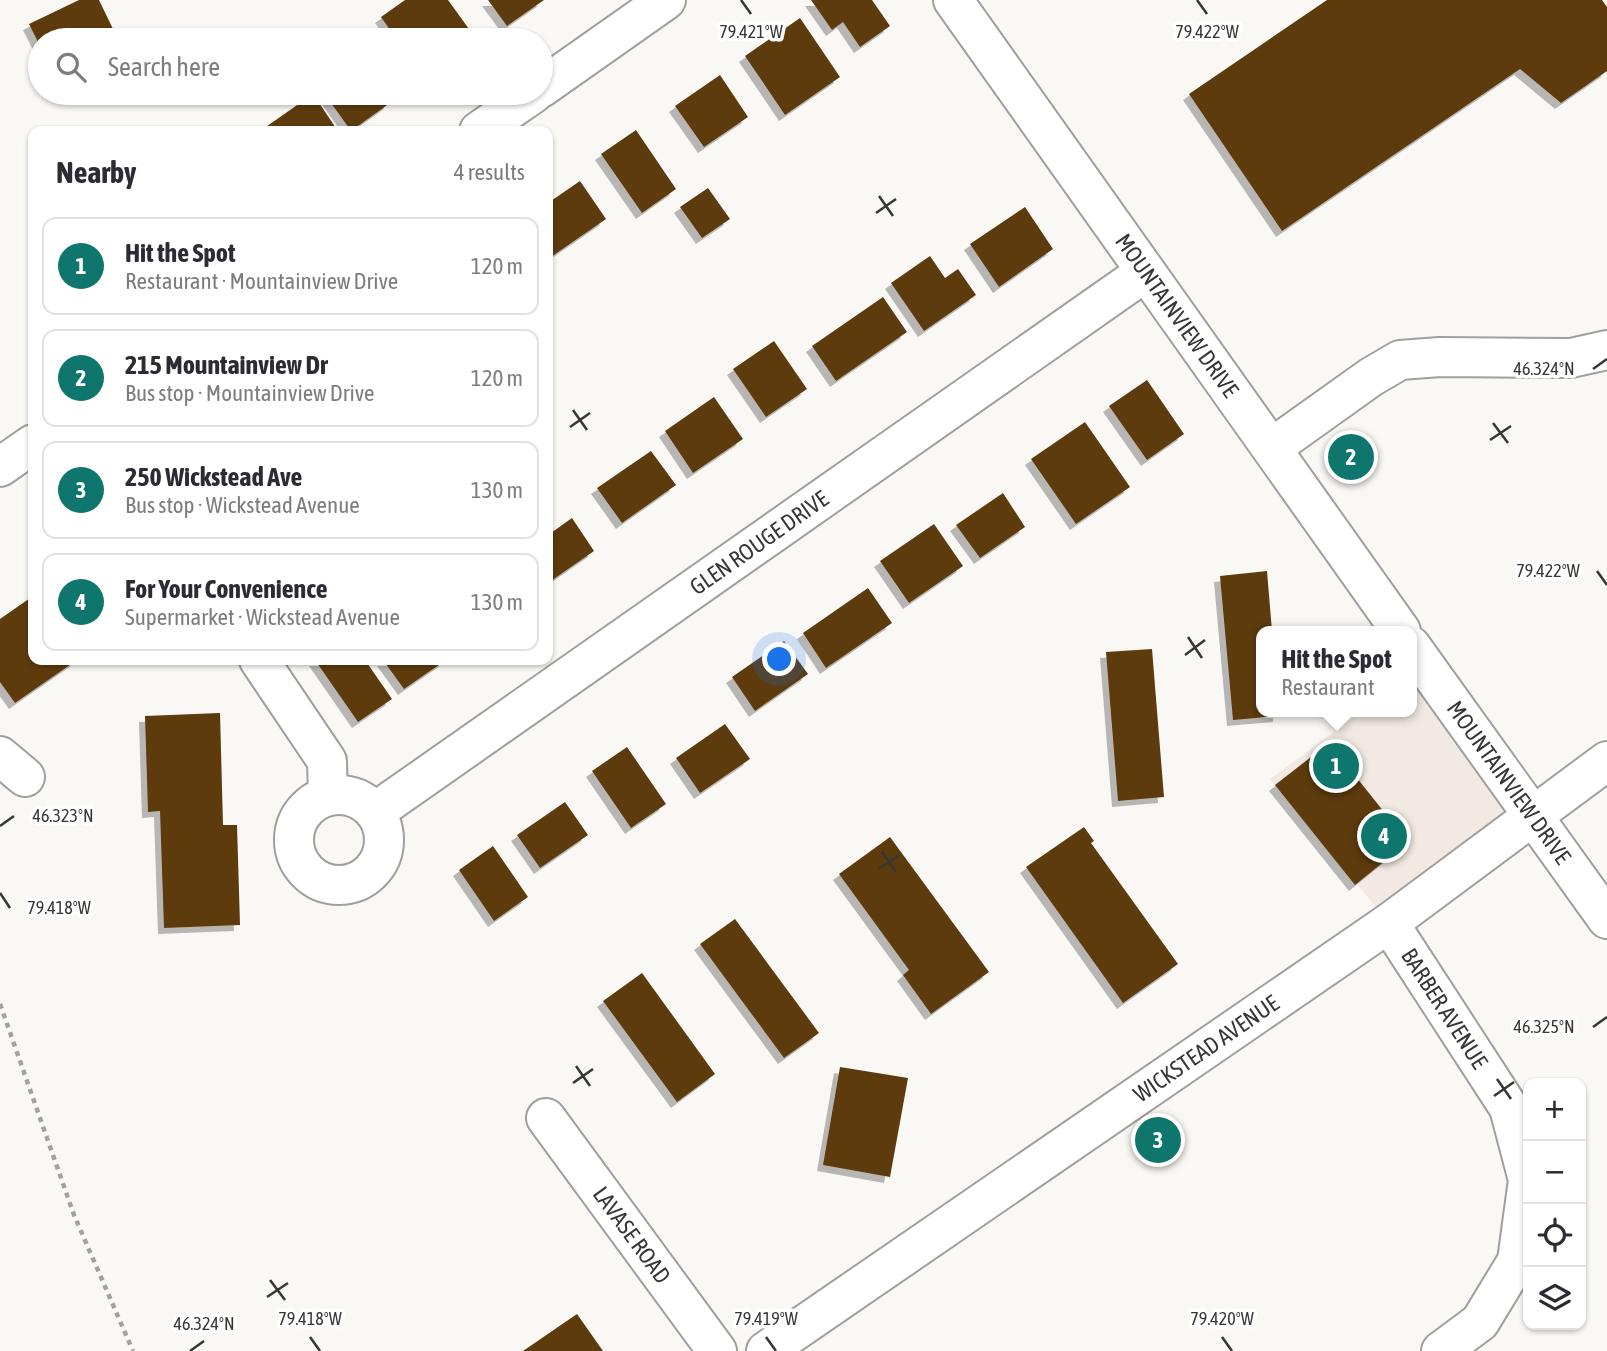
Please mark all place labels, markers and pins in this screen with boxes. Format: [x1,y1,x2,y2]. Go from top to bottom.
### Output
pin: 2 [1328,431,1374,483]
pin: 1 [1313,740,1359,792]
pin: 4 [1361,810,1407,862]
pin: 3 [1135,1114,1181,1166]

